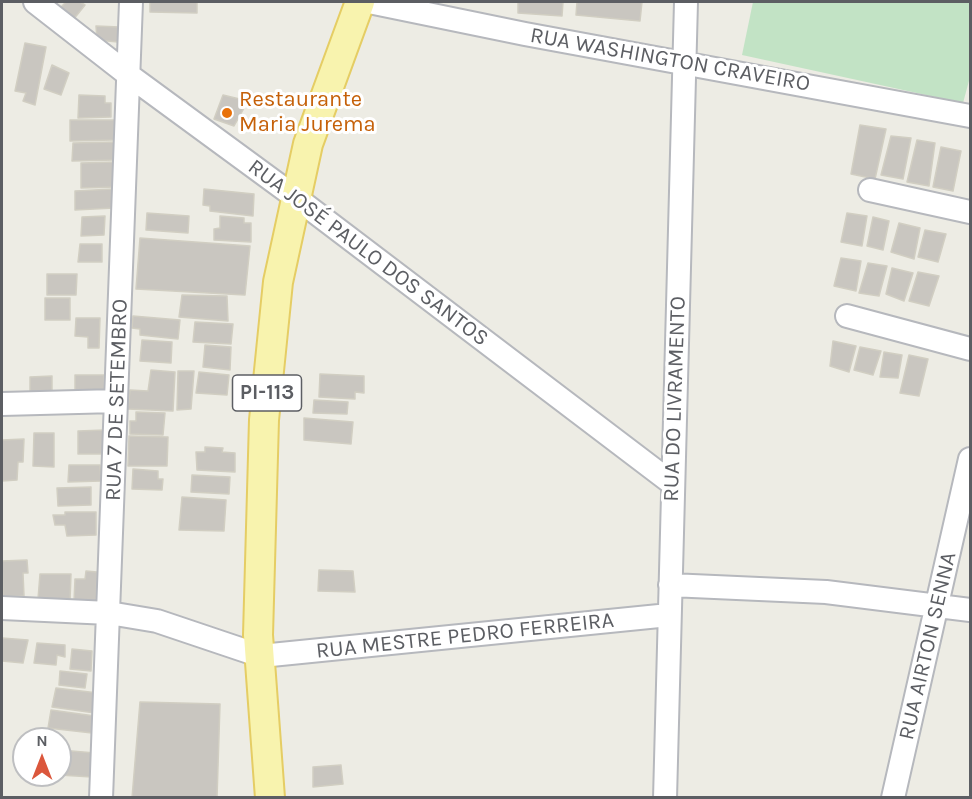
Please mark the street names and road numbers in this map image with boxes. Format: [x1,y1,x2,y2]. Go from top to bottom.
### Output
street label: RUA WASHINGTON CRAVEIRO [528,22,812,98]
street label: RUA JOSÉ PAULO DOS SANTOS [242,154,494,352]
street label: RUA DO LIVRAMENTO [658,296,692,502]
street label: RUA 7 DE SETEMBRO [100,298,134,502]
road number: PI-113 [232,375,302,411]
street label: RUA AIRTON SENNA [894,550,962,742]
street label: RUA MESTRE PEDRO FERREIRA [315,607,615,665]

